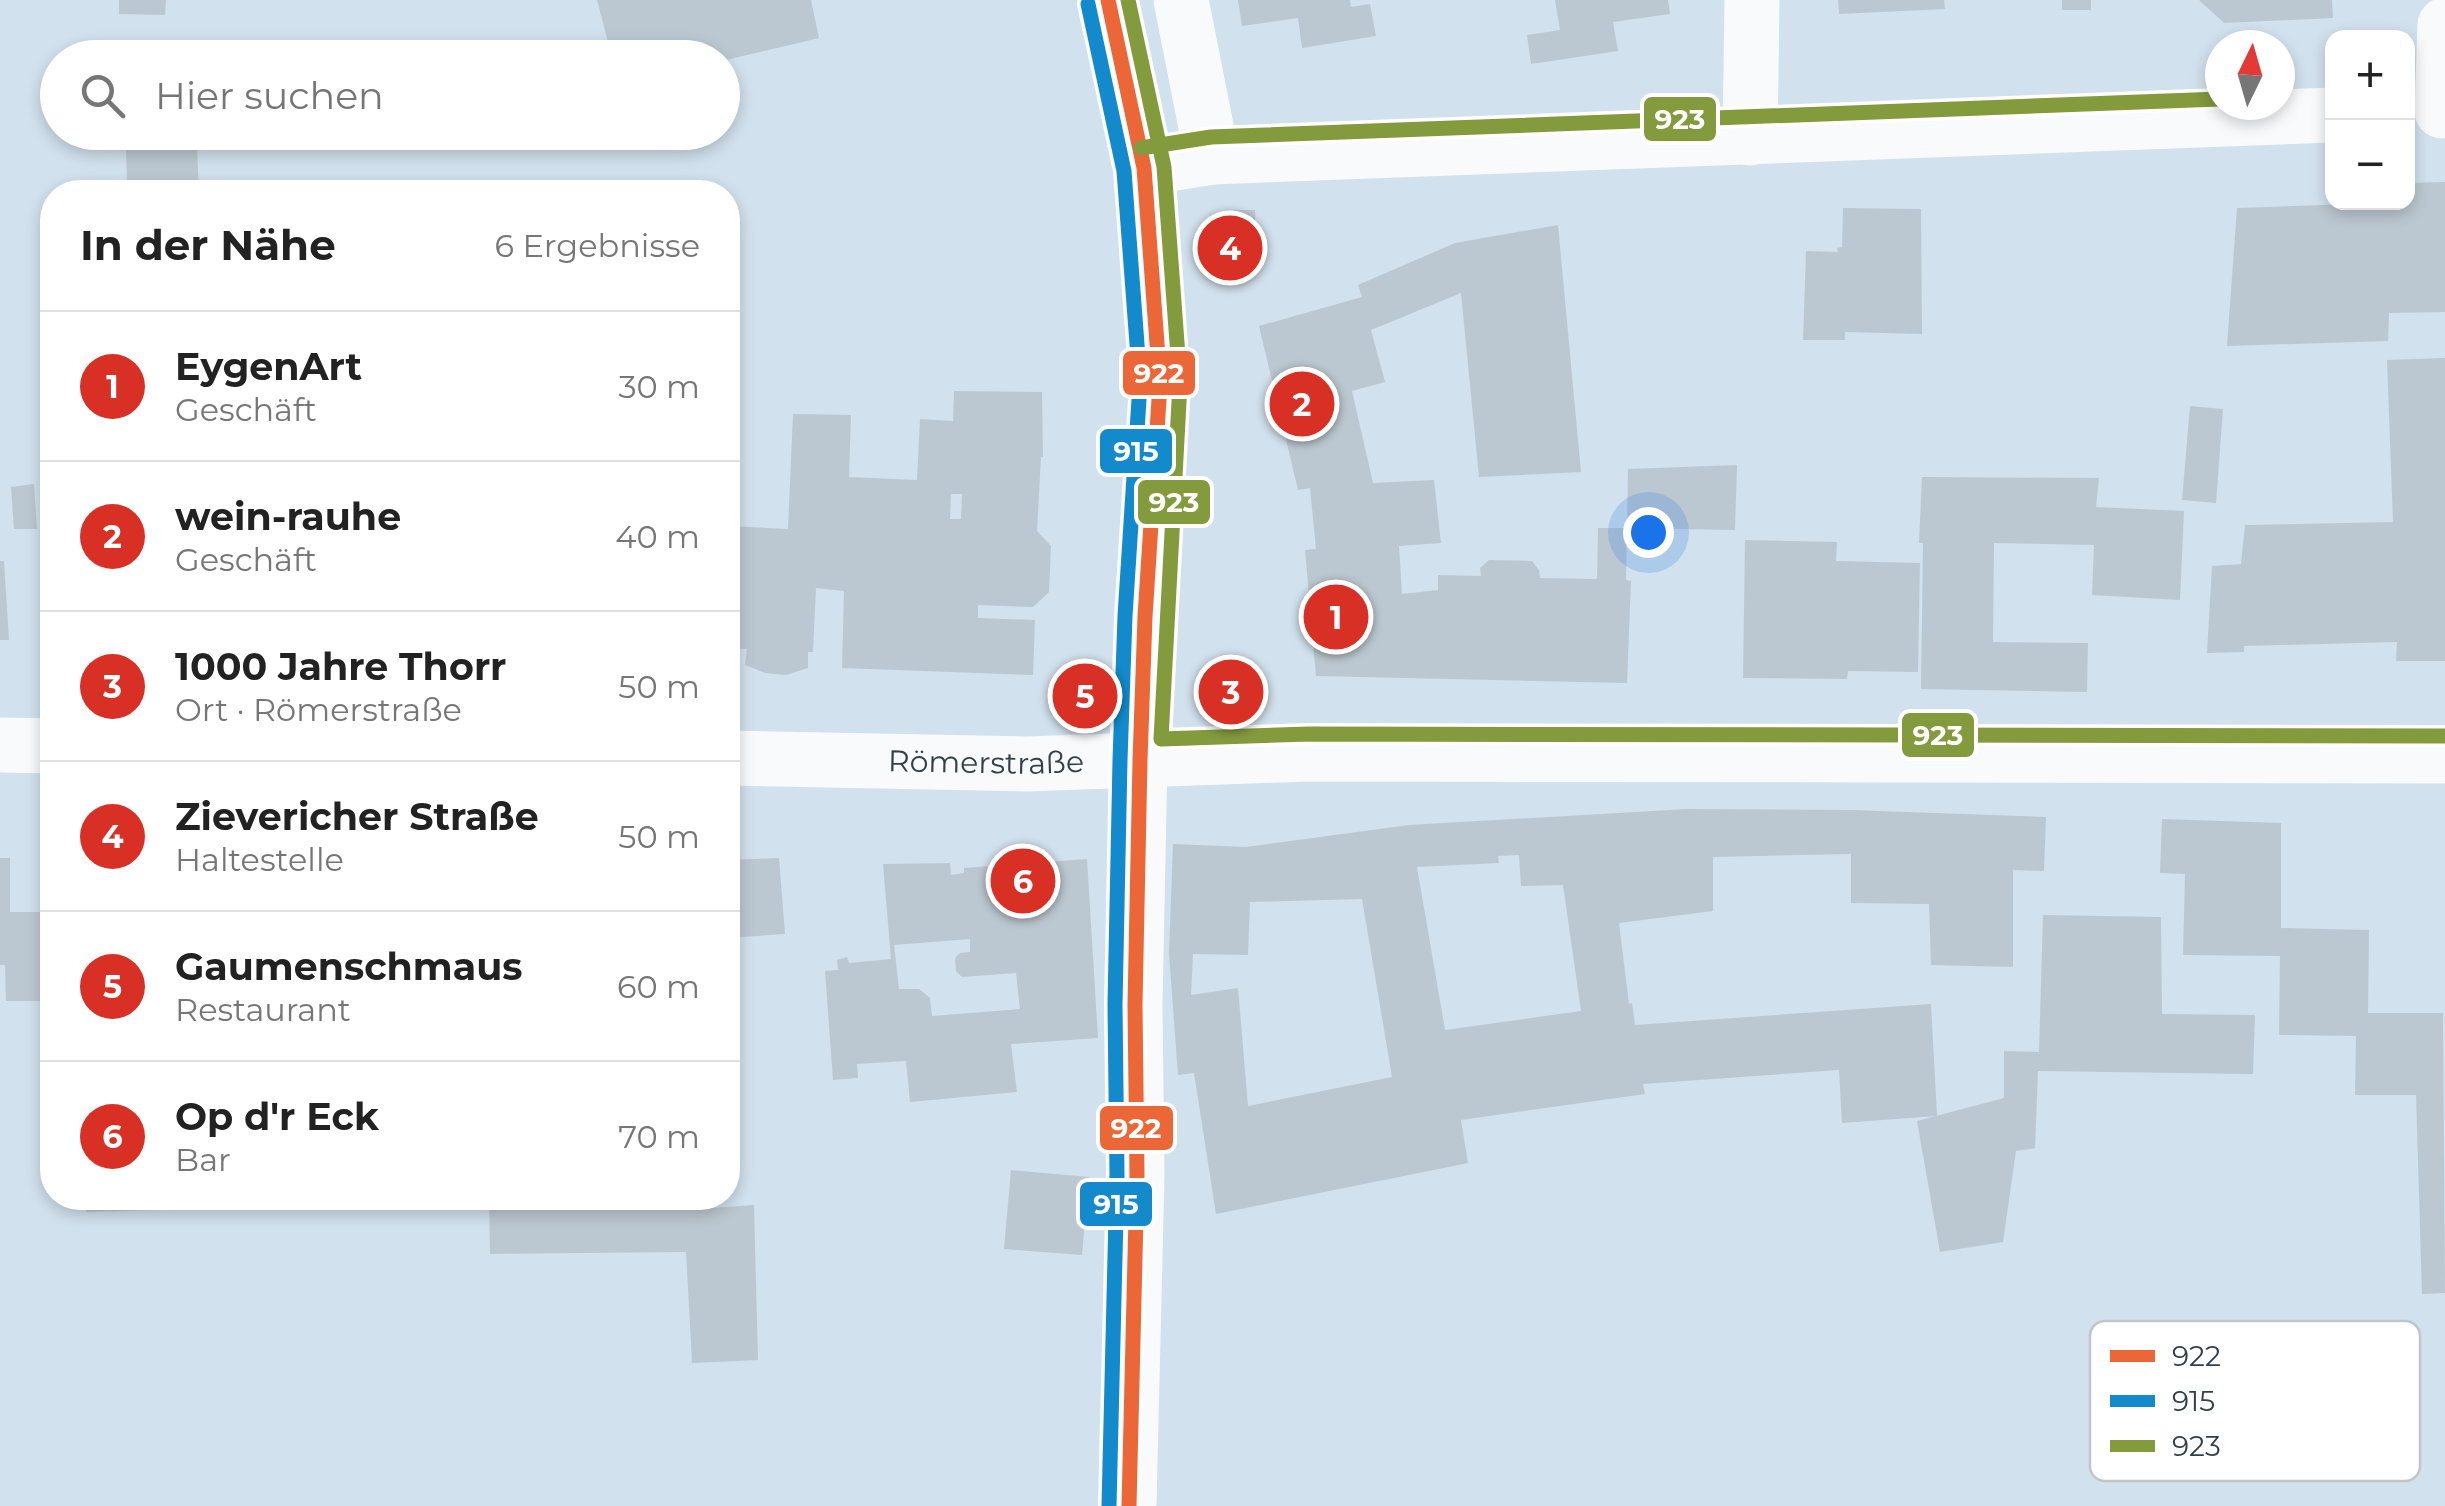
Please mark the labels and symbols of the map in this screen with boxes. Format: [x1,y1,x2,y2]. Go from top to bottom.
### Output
north arrow [2205,30,2295,120]
line badge: 923 [1642,95,1718,143]
text: 923 [1655,102,1705,136]
pin: 4 [1198,210,1262,286]
line badge: 922 [1121,349,1197,397]
text: 922 [1134,356,1184,390]
pin: 2 [1270,366,1334,442]
line badge: 915 [1098,427,1174,475]
text: 915 [1113,434,1159,468]
line badge: 923 [1136,478,1212,526]
text: 923 [1149,485,1199,519]
your location [1623,507,1674,558]
pin: 1 [1304,580,1368,654]
pin: 3 [1198,654,1264,730]
pin: 5 [1052,658,1118,734]
line badge: 923 [1900,711,1976,759]
text: 923 [1913,718,1963,752]
street label: Römerstraße [888,742,1085,782]
pin: 6 [990,844,1056,918]
line badge: 922 [1098,1104,1175,1152]
text: 922 [1111,1111,1161,1145]
line badge: 915 [1078,1180,1154,1228]
text: 915 [1093,1187,1139,1221]
legend [2090,1321,2420,1481]
text: 922 [2172,1339,2221,1373]
text: 915 [2172,1384,2215,1418]
text: 923 [2172,1429,2221,1463]

